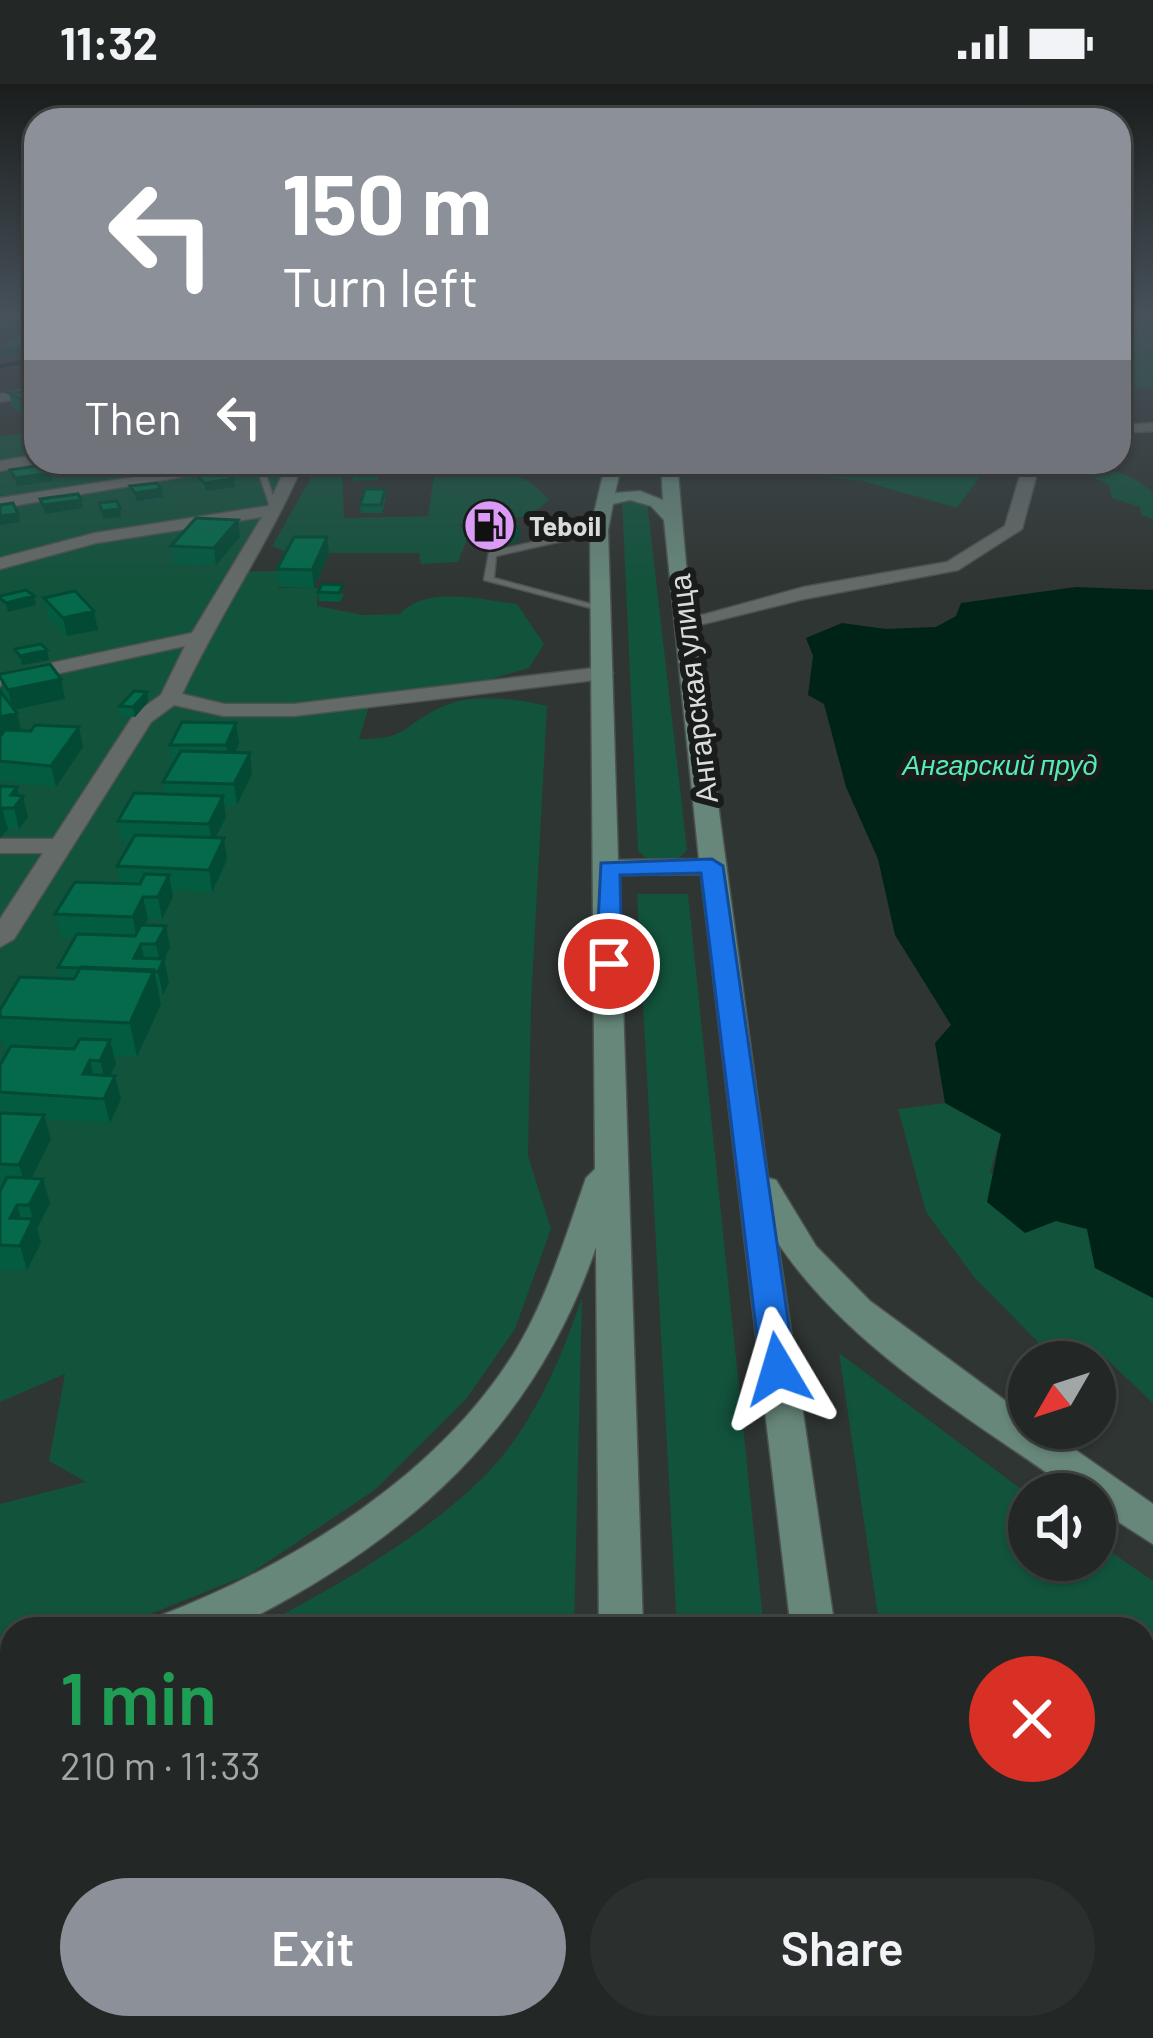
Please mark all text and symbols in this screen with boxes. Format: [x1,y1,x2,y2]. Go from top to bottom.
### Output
text: 11:32 [60,15,158,69]
text: 150 m [282,151,492,252]
icon: left [84,156,240,312]
text: Turn left [282,253,479,318]
icon: left [206,384,272,450]
text: Then [84,390,182,444]
fuel station icon: Teboil [462,497,518,553]
place label: Teboil [529,509,601,541]
street label: Ангарская улица [660,572,724,806]
water label: Ангарский пруд [901,748,1097,781]
pin [558,913,660,1015]
icon: arrive [576,931,642,997]
position arrow [715,1306,841,1432]
north arrow [1008,1341,1116,1449]
map controls [1008,1341,1116,1581]
button: sound [1008,1473,1116,1581]
text: 1 min [60,1653,217,1739]
button: close [969,1656,1095,1782]
text: 210 m · 11:33 [60,1741,261,1788]
button: Exit [60,1878,566,2016]
button: Share [590,1878,1095,2016]

